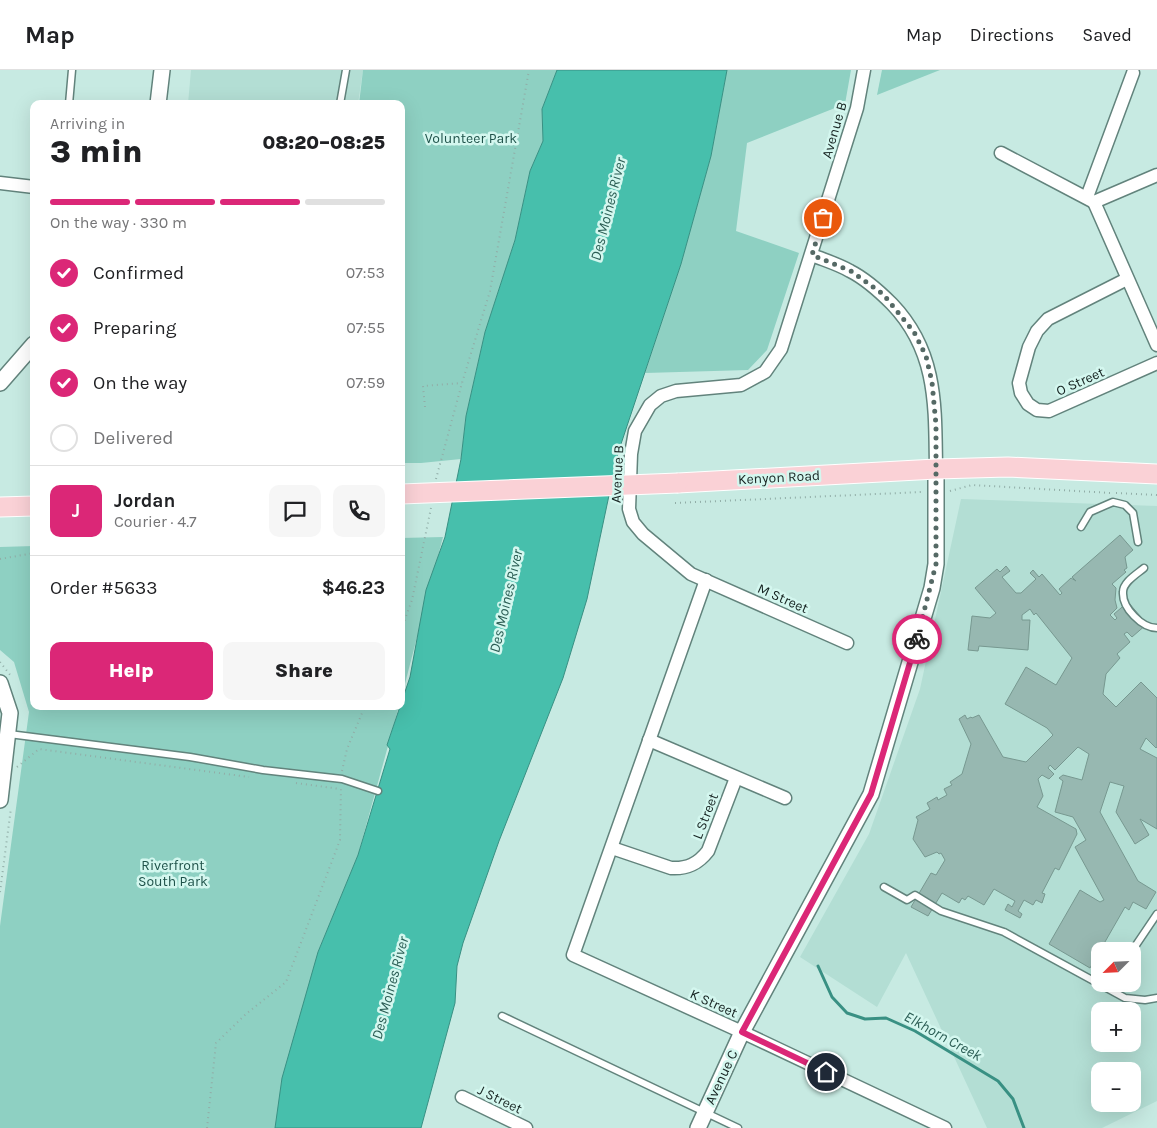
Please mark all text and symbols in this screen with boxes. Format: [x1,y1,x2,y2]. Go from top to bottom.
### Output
text: Map [25,21,75,49]
text: Map [906,24,942,46]
text: Directions [970,24,1054,46]
text: Saved [1082,24,1132,46]
street label: Avenue B [818,100,851,160]
text: Arriving in [50,114,125,133]
park label: Volunteer Park [425,130,517,147]
text: 08:20–08:25 [263,132,385,154]
text: 3 min [50,133,143,170]
water label: Des Moines River [586,155,630,262]
pin [802,197,844,239]
icon: bag [809,204,837,232]
text: On the way · 330 m [50,213,187,232]
icon: check [50,259,78,287]
text: Confirmed [93,262,184,284]
text: 07:53 [346,263,385,282]
icon: check [50,314,78,342]
text: Preparing [93,317,176,339]
text: 07:55 [346,318,385,337]
street label: O Street [1054,363,1107,400]
icon: check [50,369,78,397]
text: On the way [93,372,187,394]
text: 07:59 [346,373,385,392]
text: Delivered [93,427,173,449]
street label: Avenue B [607,445,628,503]
street label: Kenyon Road [737,467,821,488]
button: chat [269,485,321,537]
button: phone [333,485,385,537]
text: Jordan [114,490,175,512]
text: J [72,500,80,522]
text: Courier · 4.7 [114,512,197,531]
water label: Des Moines River [485,547,527,654]
text: Order #5633 [50,577,157,599]
text: $46.23 [322,577,385,599]
street label: M Street [755,580,811,617]
courier [892,614,942,664]
icon: bike [903,625,931,653]
button: Help [50,642,213,700]
button: Share [223,642,385,700]
street label: L Street [689,791,722,842]
park label: Riverfront South Park [138,857,208,890]
water label: Des Moines River [368,934,413,1041]
north arrow [1091,942,1141,992]
map controls [1091,942,1141,1112]
street label: K Street [687,985,740,1021]
button: + [1091,1002,1141,1052]
water label: Elkhorn Creek [901,1007,985,1065]
street label: Avenue C [701,1047,741,1107]
pin [805,1051,847,1093]
icon: home [812,1058,840,1086]
button: − [1091,1062,1141,1112]
street label: J Street [475,1081,525,1117]

